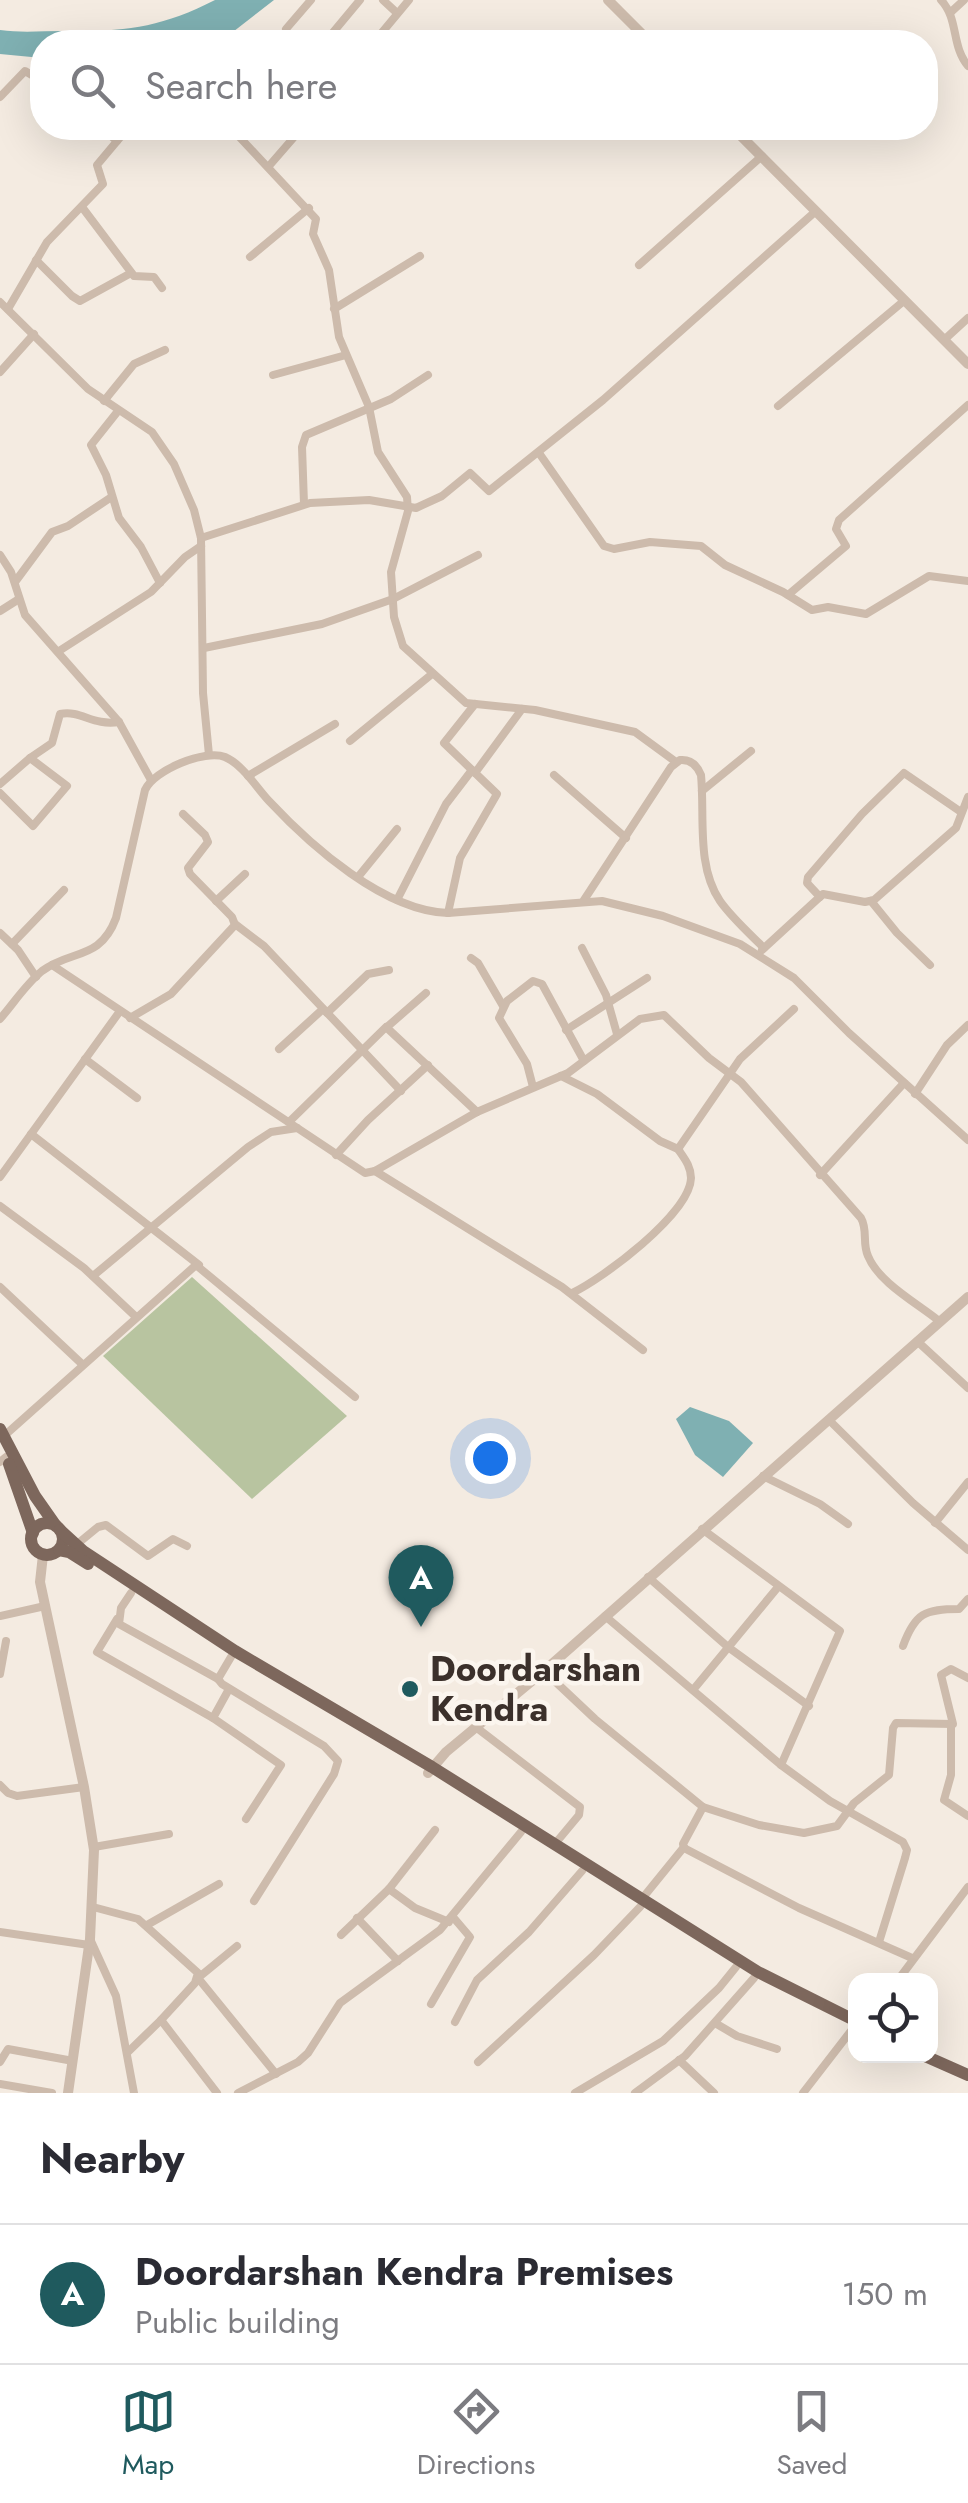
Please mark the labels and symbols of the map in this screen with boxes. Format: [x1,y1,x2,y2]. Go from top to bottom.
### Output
your location [465,1433,516,1484]
pin: A [388,1544,454,1627]
place label: Doordarshan Kendra [430,1644,641,1734]
marker: Doordarshan Kendra [399,1678,421,1700]

